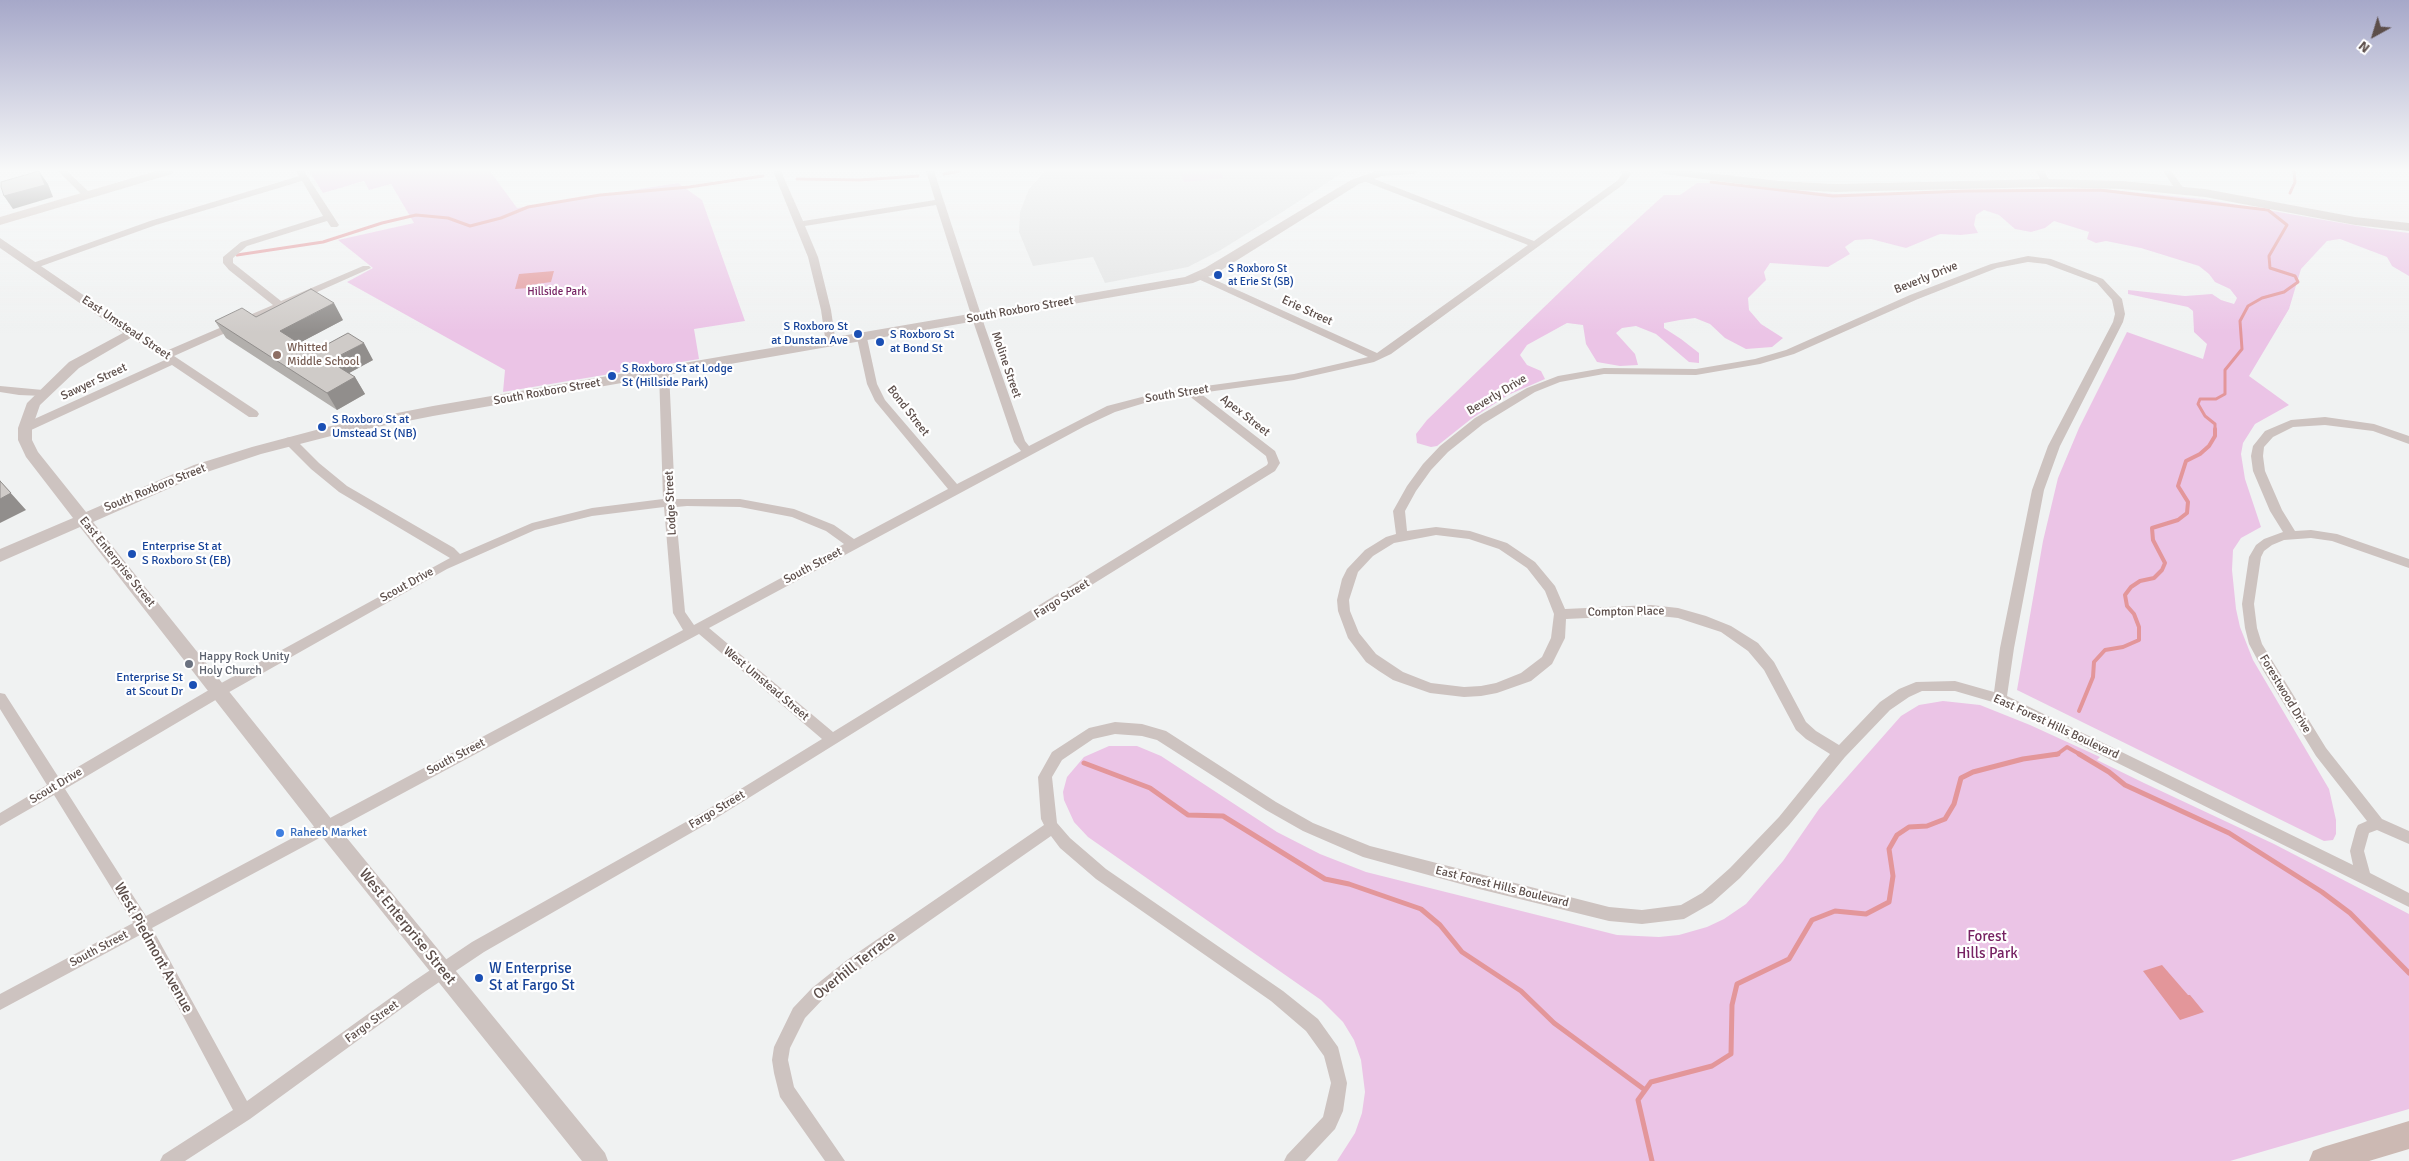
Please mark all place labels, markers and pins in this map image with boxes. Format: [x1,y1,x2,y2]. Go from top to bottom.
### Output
place label: S Roxboro St at Erie St (SB) [1228,262,1294,288]
marker: S Roxboro St at Erie St (SB) [1212,269,1224,281]
place label: S Roxboro St at Dunstan Ave [771,320,848,348]
marker: S Roxboro St at Dunstan Ave [852,328,864,340]
place label: S Roxboro St at Bond St [890,328,954,356]
marker: S Roxboro St at Bond St [874,336,886,348]
place label: Whitted Middle School [287,341,360,369]
marker: Whitted Middle School [271,349,283,361]
place label: S Roxboro St at Lodge St (Hillside Park) [622,362,733,390]
marker: S Roxboro St at Lodge St (Hillside Park) [606,370,618,382]
place label: S Roxboro St at Umstead St (NB) [332,413,417,441]
marker: S Roxboro St at Umstead St (NB) [316,421,328,433]
place label: Enterprise St at S Roxboro St (EB) [142,540,231,568]
marker: Enterprise St at S Roxboro St (EB) [126,548,138,560]
place label: Happy Rock Unity Holy Church [199,650,289,678]
marker: Happy Rock Unity Holy Church [183,658,195,670]
place label: Enterprise St at Scout Dr [116,671,183,699]
marker: Enterprise St at Scout Dr [187,679,199,691]
place label: Raheeb Market [290,826,367,840]
marker: Raheeb Market [274,827,286,839]
place label: W Enterprise St at Fargo St [489,960,575,995]
marker: W Enterprise St at Fargo St [473,972,485,984]

